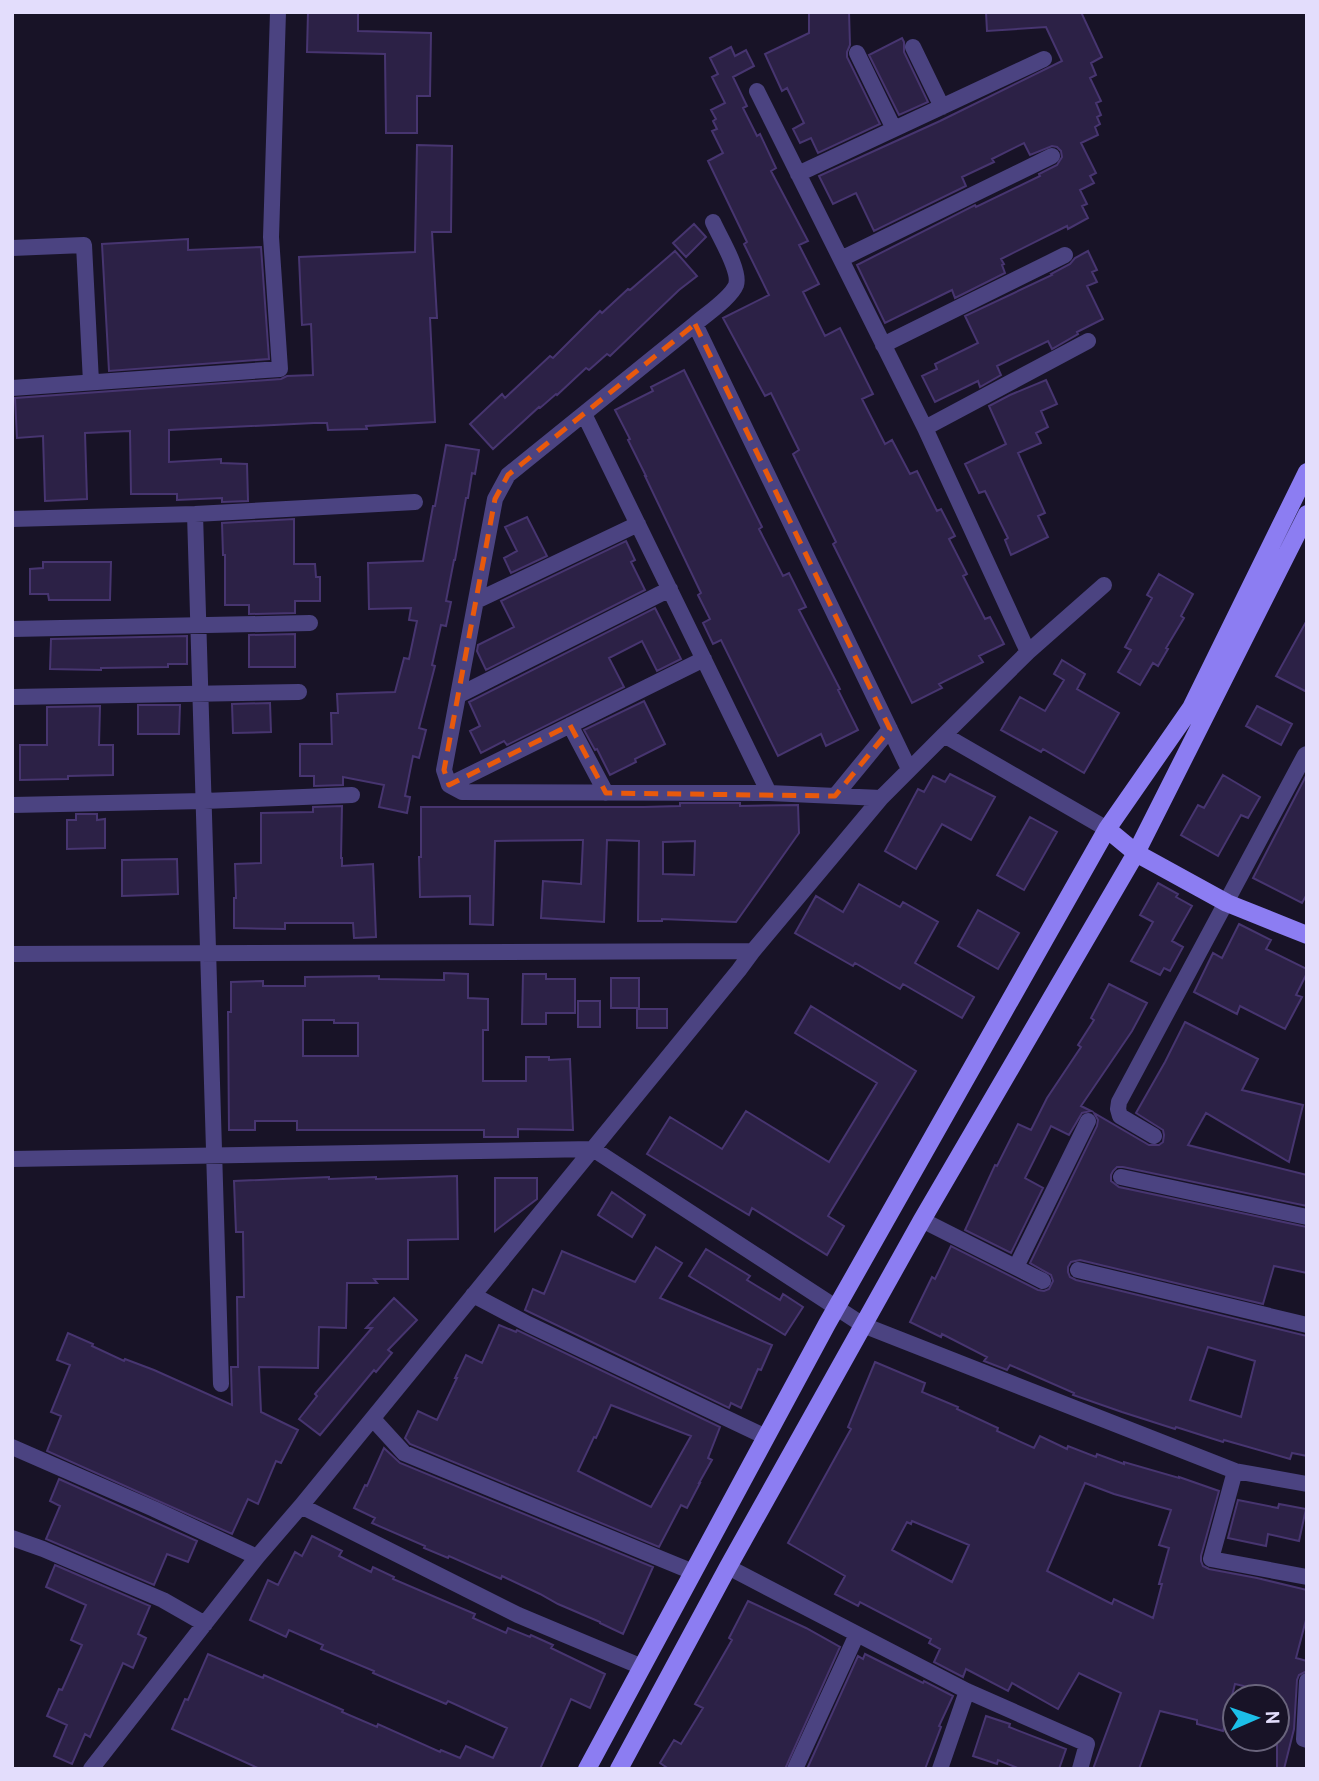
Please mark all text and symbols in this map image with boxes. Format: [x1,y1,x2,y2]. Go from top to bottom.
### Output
north arrow [1221,1683,1291,1753]
text: N [1261,1710,1284,1725]

